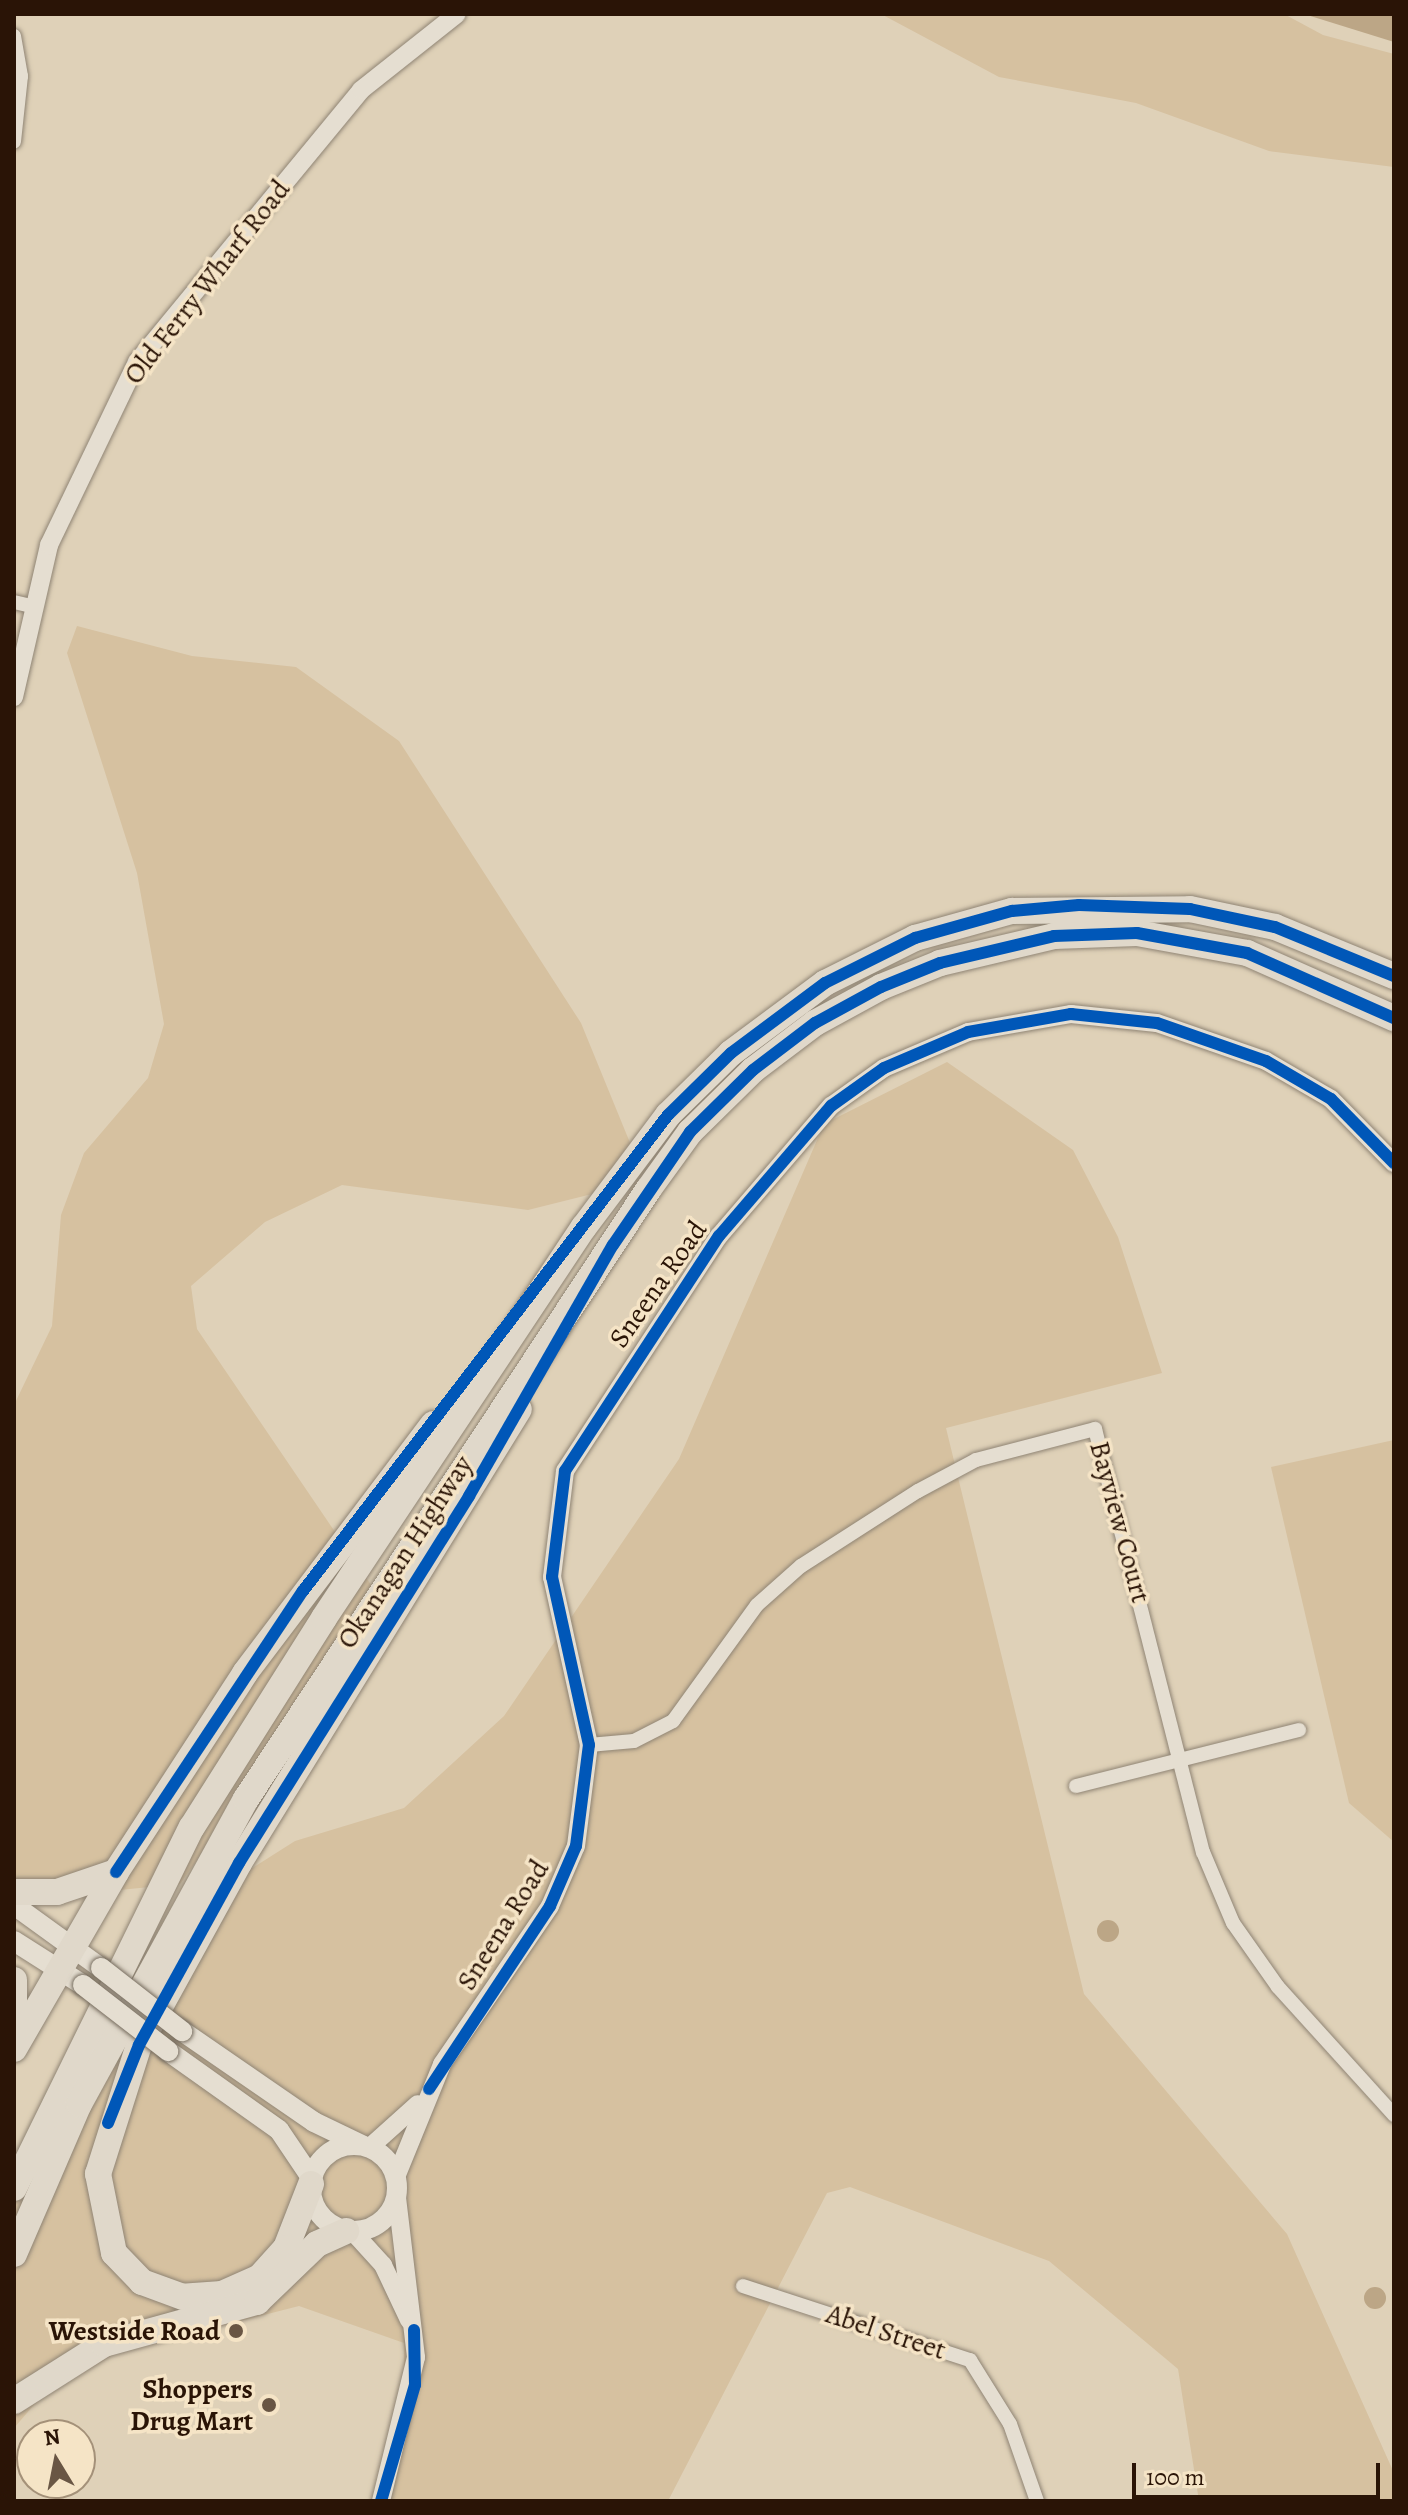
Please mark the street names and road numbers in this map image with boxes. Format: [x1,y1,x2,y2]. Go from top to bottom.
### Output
street label: Old Ferry Wharf Road [117,173,297,391]
street label: Sneena Road [602,1214,714,1354]
street label: Bayview Court [1082,1438,1158,1606]
street label: Okanagan Highway [330,1449,480,1655]
street label: Sneena Road [450,1854,556,1996]
street label: Abel Street [822,2297,950,2367]

